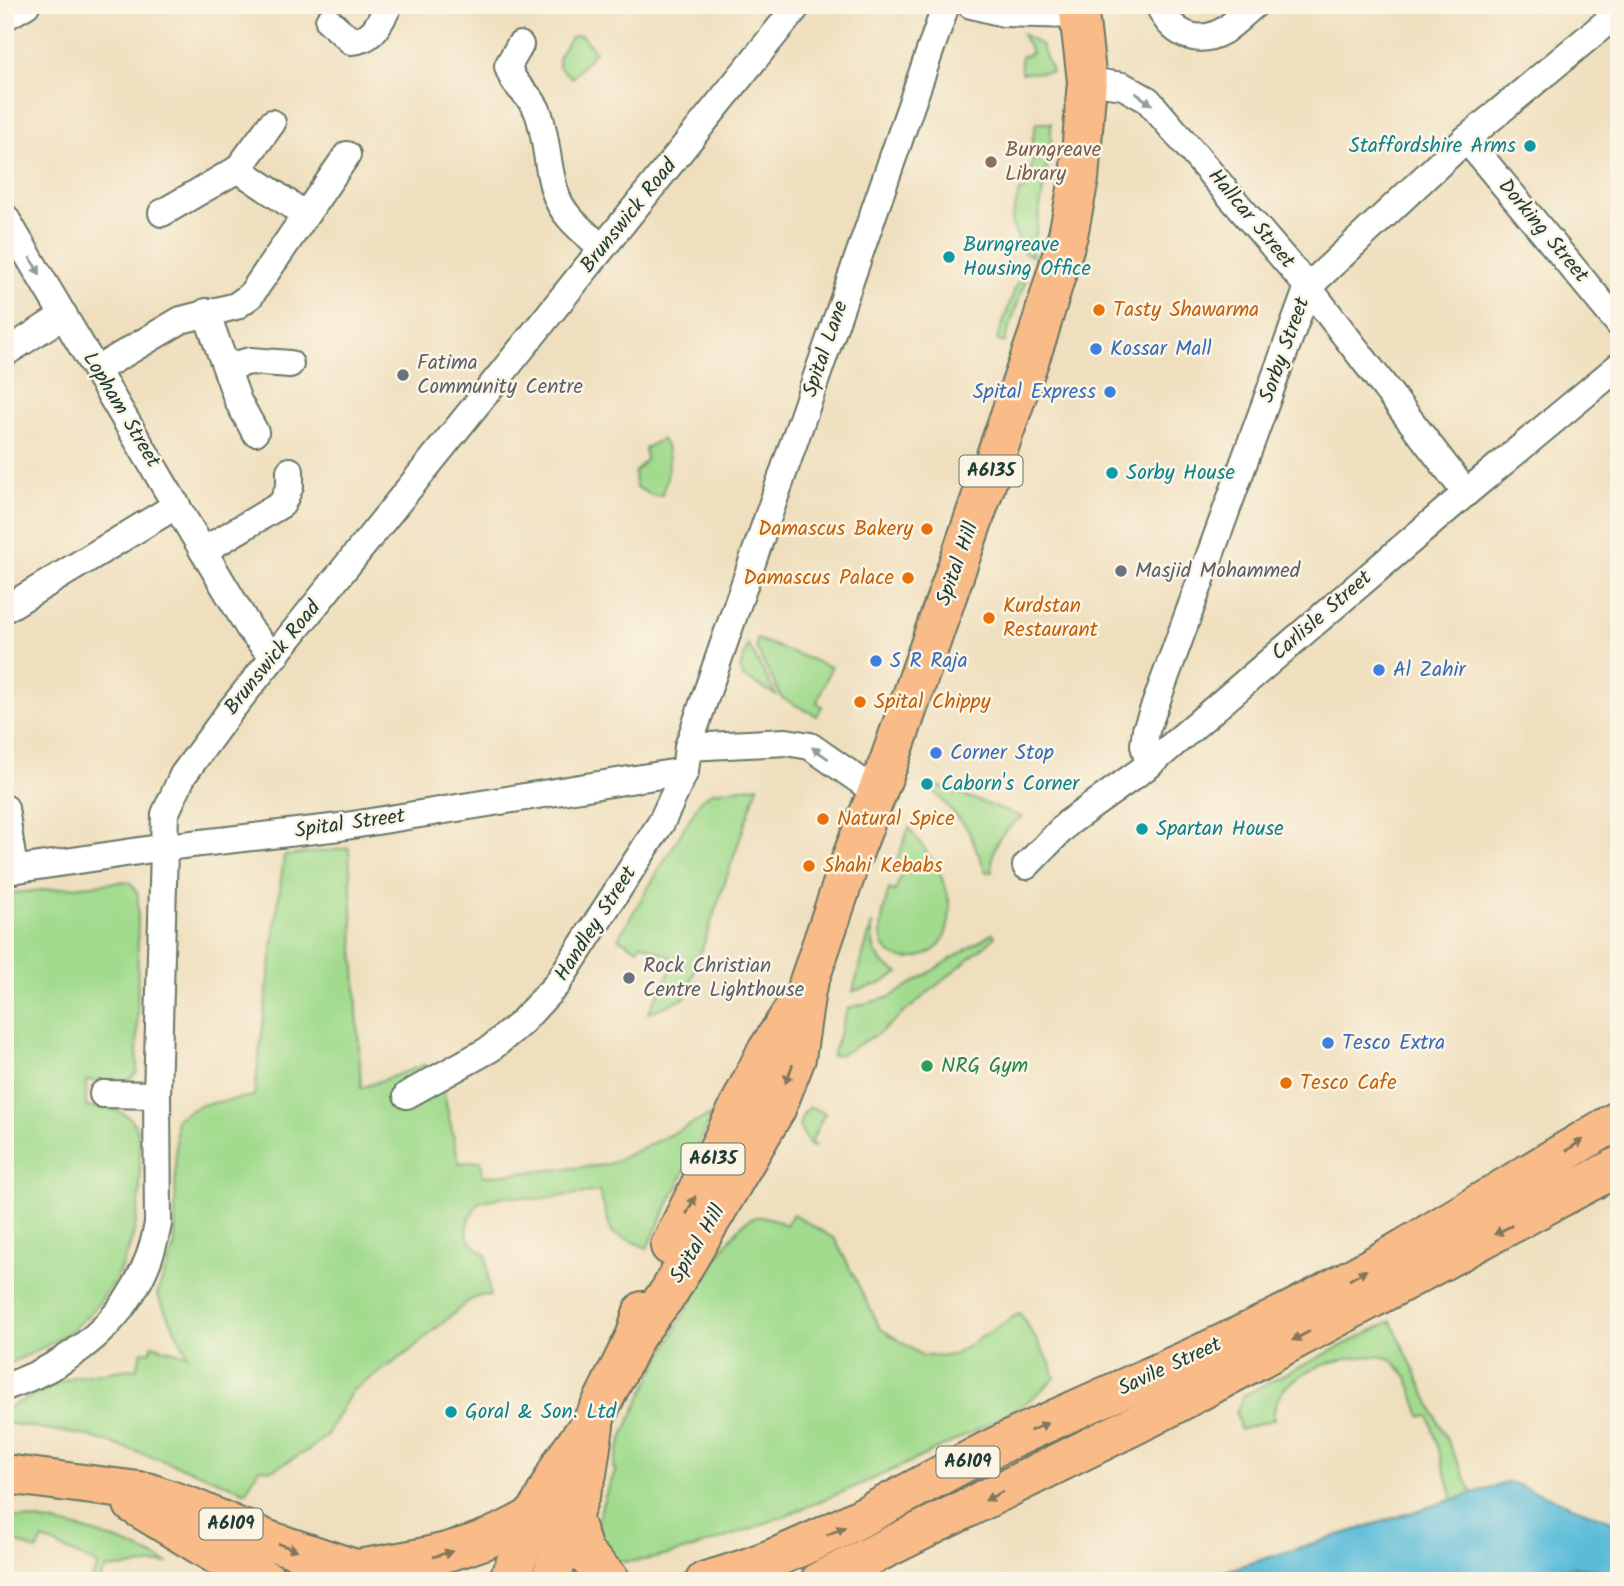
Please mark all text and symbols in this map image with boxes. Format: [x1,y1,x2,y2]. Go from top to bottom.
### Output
one-way arrow [1134,92,1153,106]
place label: Staffordshire Arms [1349,130,1516,163]
place label: Burngreave Library [1005,134,1102,191]
marker: Staffordshire Arms [1522,138,1538,154]
street label: Brunswick Road [572,151,686,281]
marker: Burngreave Library [983,154,999,170]
street label: Hallcar Street [1199,162,1303,277]
street label: Dorking Street [1489,171,1597,291]
place label: Burngreave Housing Office [963,229,1091,286]
marker: Burngreave Housing Office [941,249,957,265]
one-way arrow [28,256,41,275]
street label: Sorby Street [1251,292,1320,407]
place label: Tasty Shawarma [1113,294,1259,327]
street label: Spital Lane [794,296,858,402]
marker: Tasty Shawarma [1091,302,1107,318]
place label: Kossar Mall [1110,333,1212,366]
marker: Kossar Mall [1088,341,1104,357]
street label: Lopham Street [73,346,169,475]
place label: Fatima Community Centre [417,347,584,404]
marker: Fatima Community Centre [395,367,411,383]
place label: Spital Express [973,376,1096,409]
marker: Spital Express [1102,384,1118,400]
road number: A6135 [960,456,1023,486]
place label: Sorby House [1126,457,1236,490]
marker: Sorby House [1104,465,1120,481]
place label: Damascus Bakery [758,513,913,546]
street label: Spital Hill [928,517,988,611]
marker: Damascus Bakery [919,521,935,537]
place label: Masjid Mohammed [1135,555,1301,588]
place label: Damascus Palace [743,562,895,595]
street label: Carlisle Street [1264,562,1381,669]
marker: Masjid Mohammed [1113,563,1129,579]
marker: Damascus Palace [900,570,916,586]
place label: Kurdstan Restaurant [1003,590,1099,647]
street label: Brunswick Road [216,593,330,723]
marker: Kurdstan Restaurant [981,610,997,626]
place label: S R Raja [890,645,968,678]
marker: S R Raja [868,653,884,669]
place label: Al Zahir [1393,654,1466,687]
marker: Al Zahir [1371,662,1387,678]
place label: Spital Chippy [874,686,991,719]
marker: Spital Chippy [852,694,868,710]
place label: Corner Stop [950,737,1054,770]
marker: Corner Stop [928,745,944,761]
one-way arrow [811,746,829,760]
place label: Caborn's Corner [941,768,1080,801]
marker: Caborn's Corner [919,776,935,792]
street label: Spital Street [293,800,408,848]
place label: Natural Spice [837,803,955,836]
marker: Natural Spice [815,811,831,827]
place label: Spartan House [1156,813,1284,846]
marker: Spartan House [1134,821,1150,837]
place label: Shahi Kebabs [823,850,943,883]
marker: Shahi Kebabs [801,858,817,874]
street label: Handley Street [546,859,646,988]
place label: Rock Christian Centre Lighthouse [643,950,805,1007]
marker: Rock Christian Centre Lighthouse [621,970,637,986]
place label: Tesco Extra [1342,1027,1445,1060]
marker: Tesco Extra [1320,1035,1336,1051]
place label: NRG Gym [941,1050,1028,1083]
marker: NRG Gym [919,1058,935,1074]
one-way arrow [784,1064,795,1085]
place label: Tesco Cafe [1300,1067,1397,1100]
marker: Tesco Cafe [1278,1075,1294,1091]
one-way arrow [1565,1139,1584,1152]
road number: A6135 [682,1144,744,1175]
one-way arrow [685,1195,696,1215]
street label: Spital Hill [661,1198,735,1290]
one-way arrow [1493,1225,1513,1236]
one-way arrow [1349,1269,1368,1281]
street label: Savile Street [1113,1328,1228,1405]
one-way arrow [1291,1330,1311,1342]
place label: Goral & Son. Ltd [465,1396,617,1429]
marker: Goral & Son. Ltd [443,1404,459,1420]
one-way arrow [1028,1421,1049,1432]
road number: A6109 [936,1446,1000,1478]
one-way arrow [984,1490,1004,1501]
road number: A6109 [200,1508,262,1540]
one-way arrow [826,1525,847,1536]
one-way arrow [278,1542,299,1553]
one-way arrow [432,1549,453,1559]

